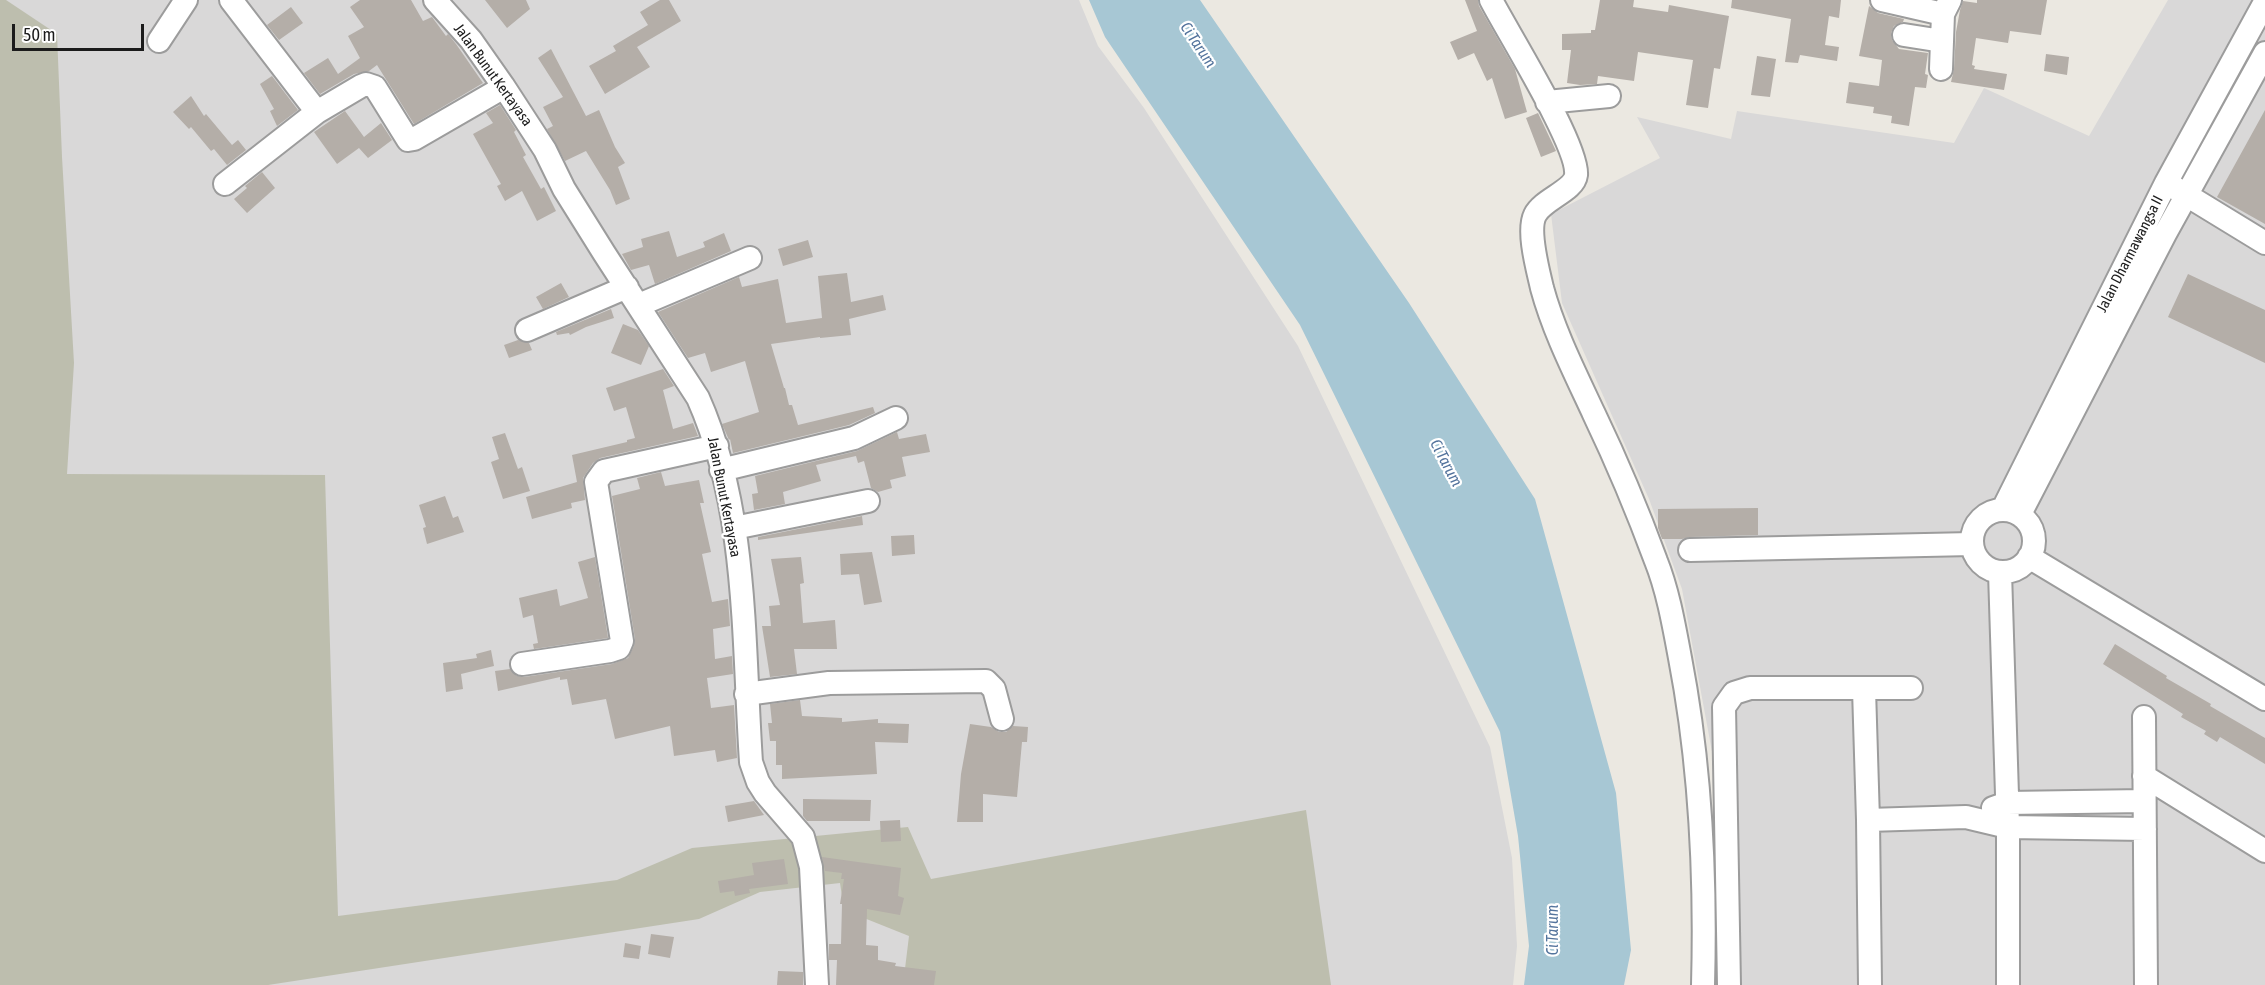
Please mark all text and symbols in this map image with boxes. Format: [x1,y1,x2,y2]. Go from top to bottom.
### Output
scale bar [15,12,147,50]
water label: Ci Tarum [1176,19,1220,71]
street label: Jalan Bunut Kertayasa [450,20,536,130]
text: 50 m [23,24,55,45]
street label: Jalan Dharmawangsa II [2093,193,2167,315]
street label: Jalan Bunut Kertayasa [704,435,744,559]
water label: Ci Tarum [1426,436,1466,490]
water label: Ci Tarum [1543,905,1563,955]

